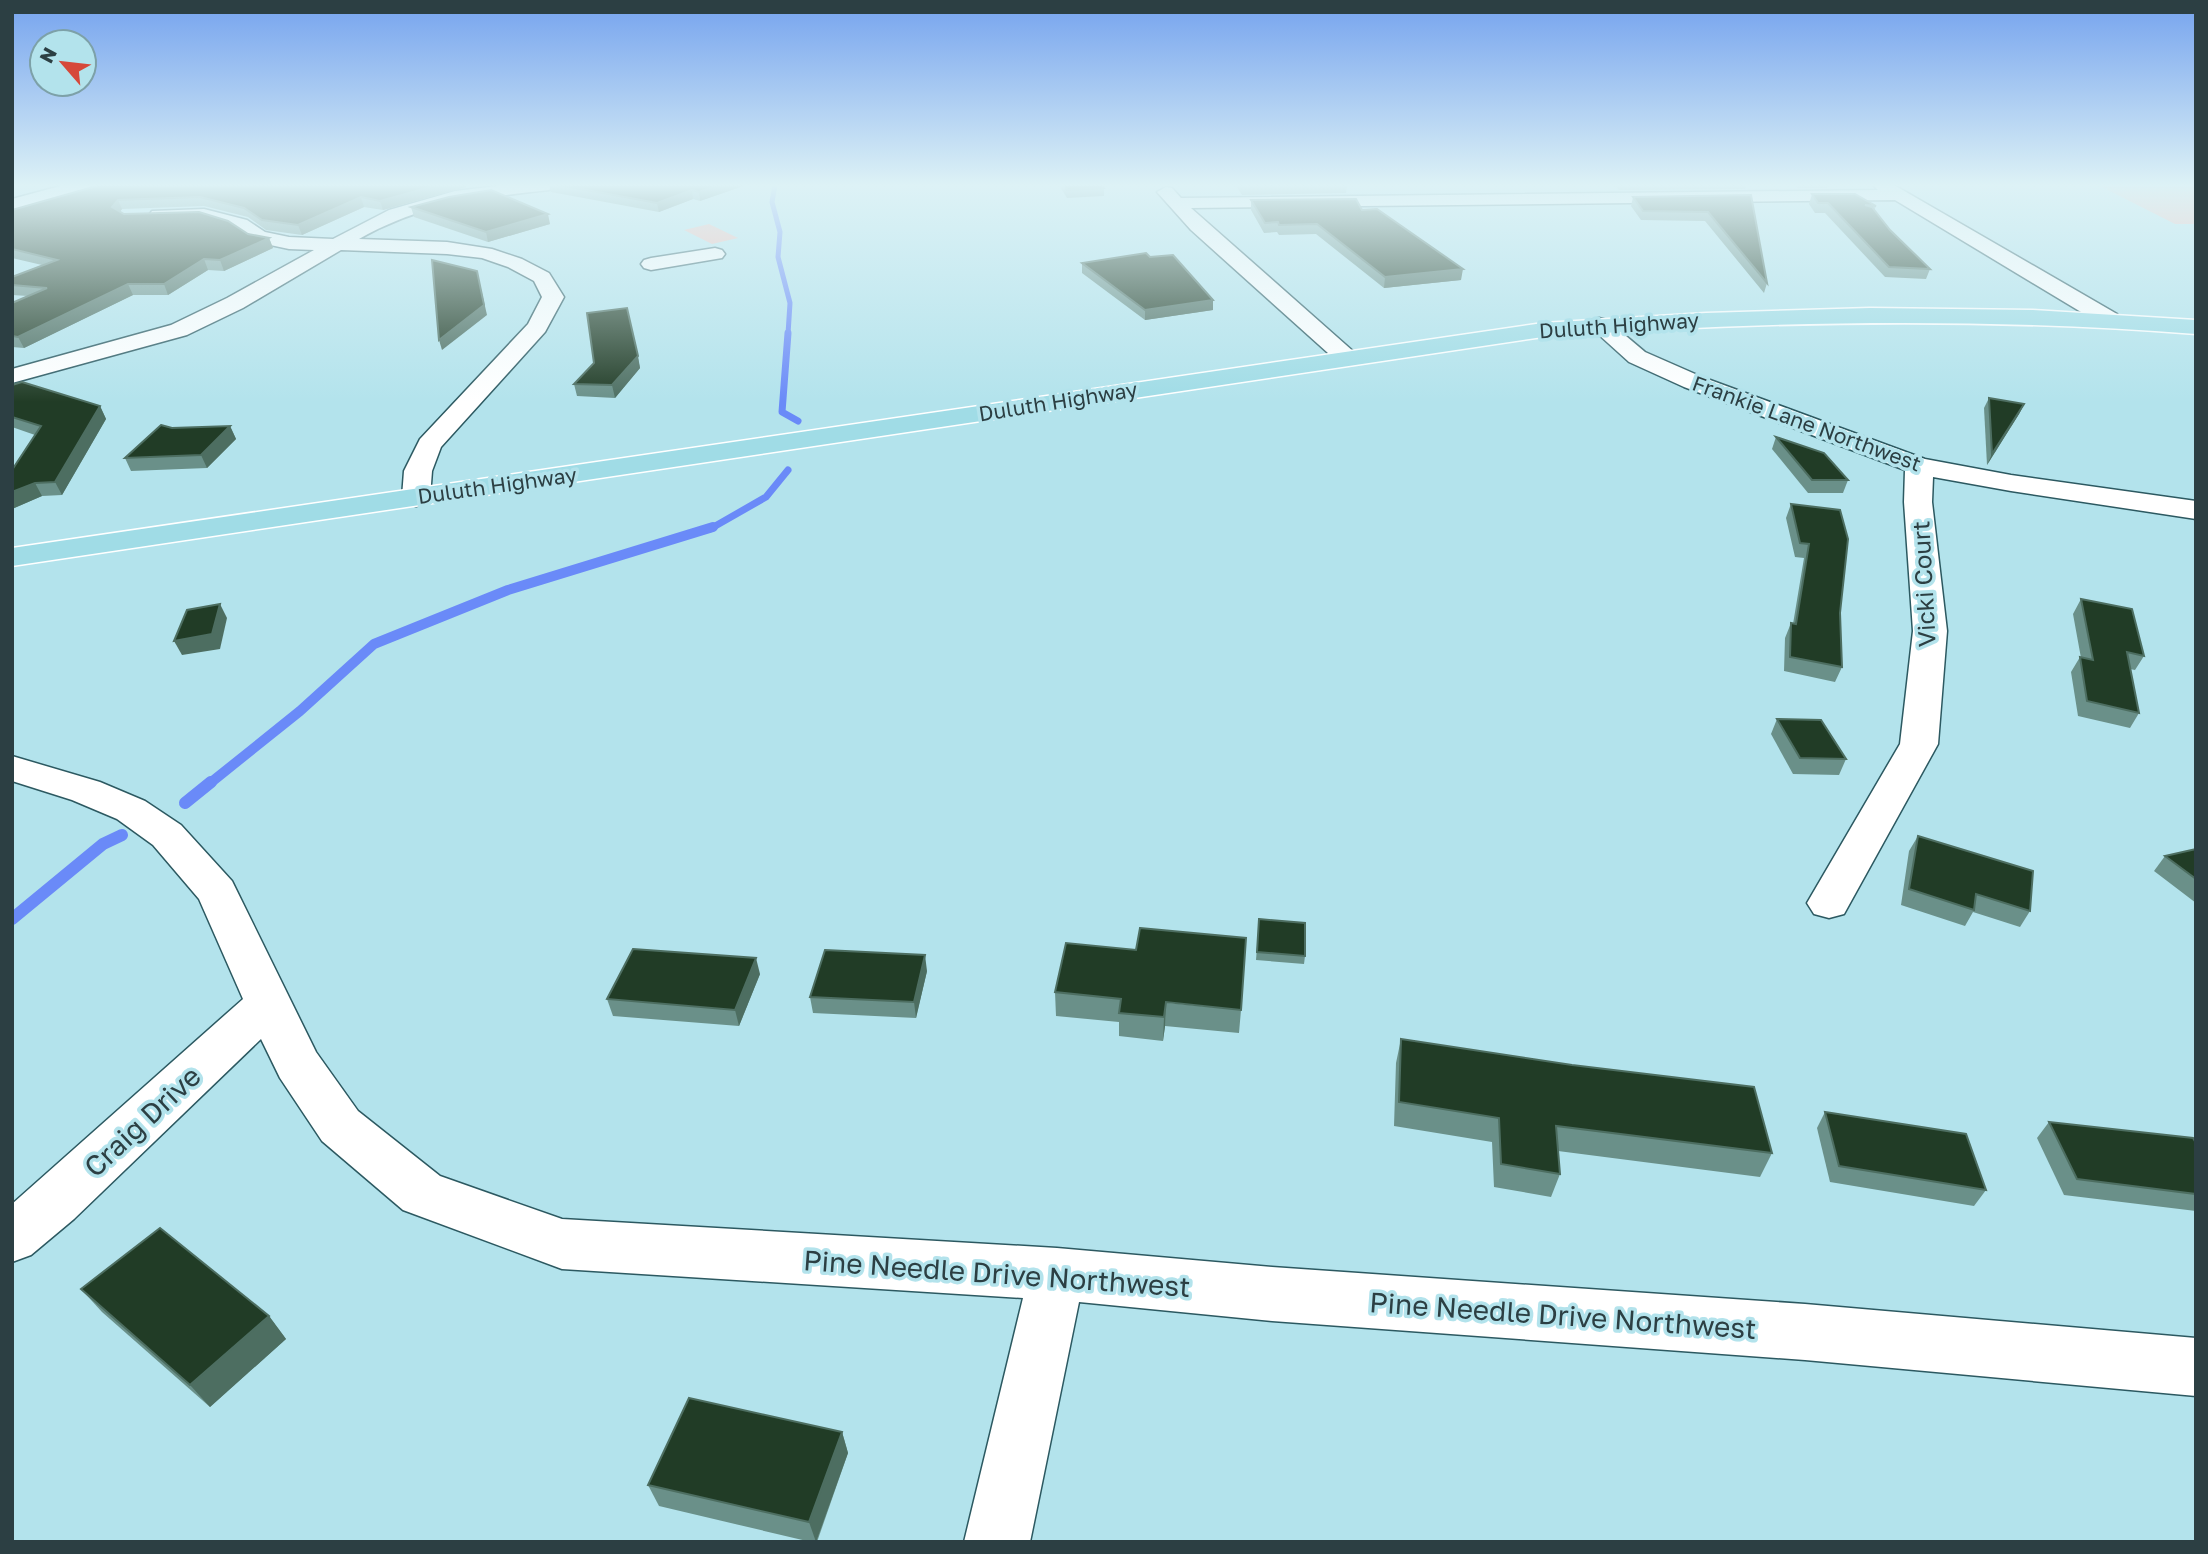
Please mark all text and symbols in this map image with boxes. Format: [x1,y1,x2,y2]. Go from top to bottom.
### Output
north arrow [28,28,98,98]
text: N [34,43,61,67]
street label: Duluth Highway [1538,306,1700,344]
street label: Frankie Lane Northwest [1689,370,1925,476]
street label: Duluth Highway [977,376,1139,426]
street label: Duluth Highway [416,461,578,509]
street label: Vicki Court [1905,520,1941,648]
street label: Craig Drive [77,1059,207,1183]
street label: Pine Needle Drive Northwest [802,1243,1192,1303]
street label: Pine Needle Drive Northwest [1368,1285,1758,1345]

